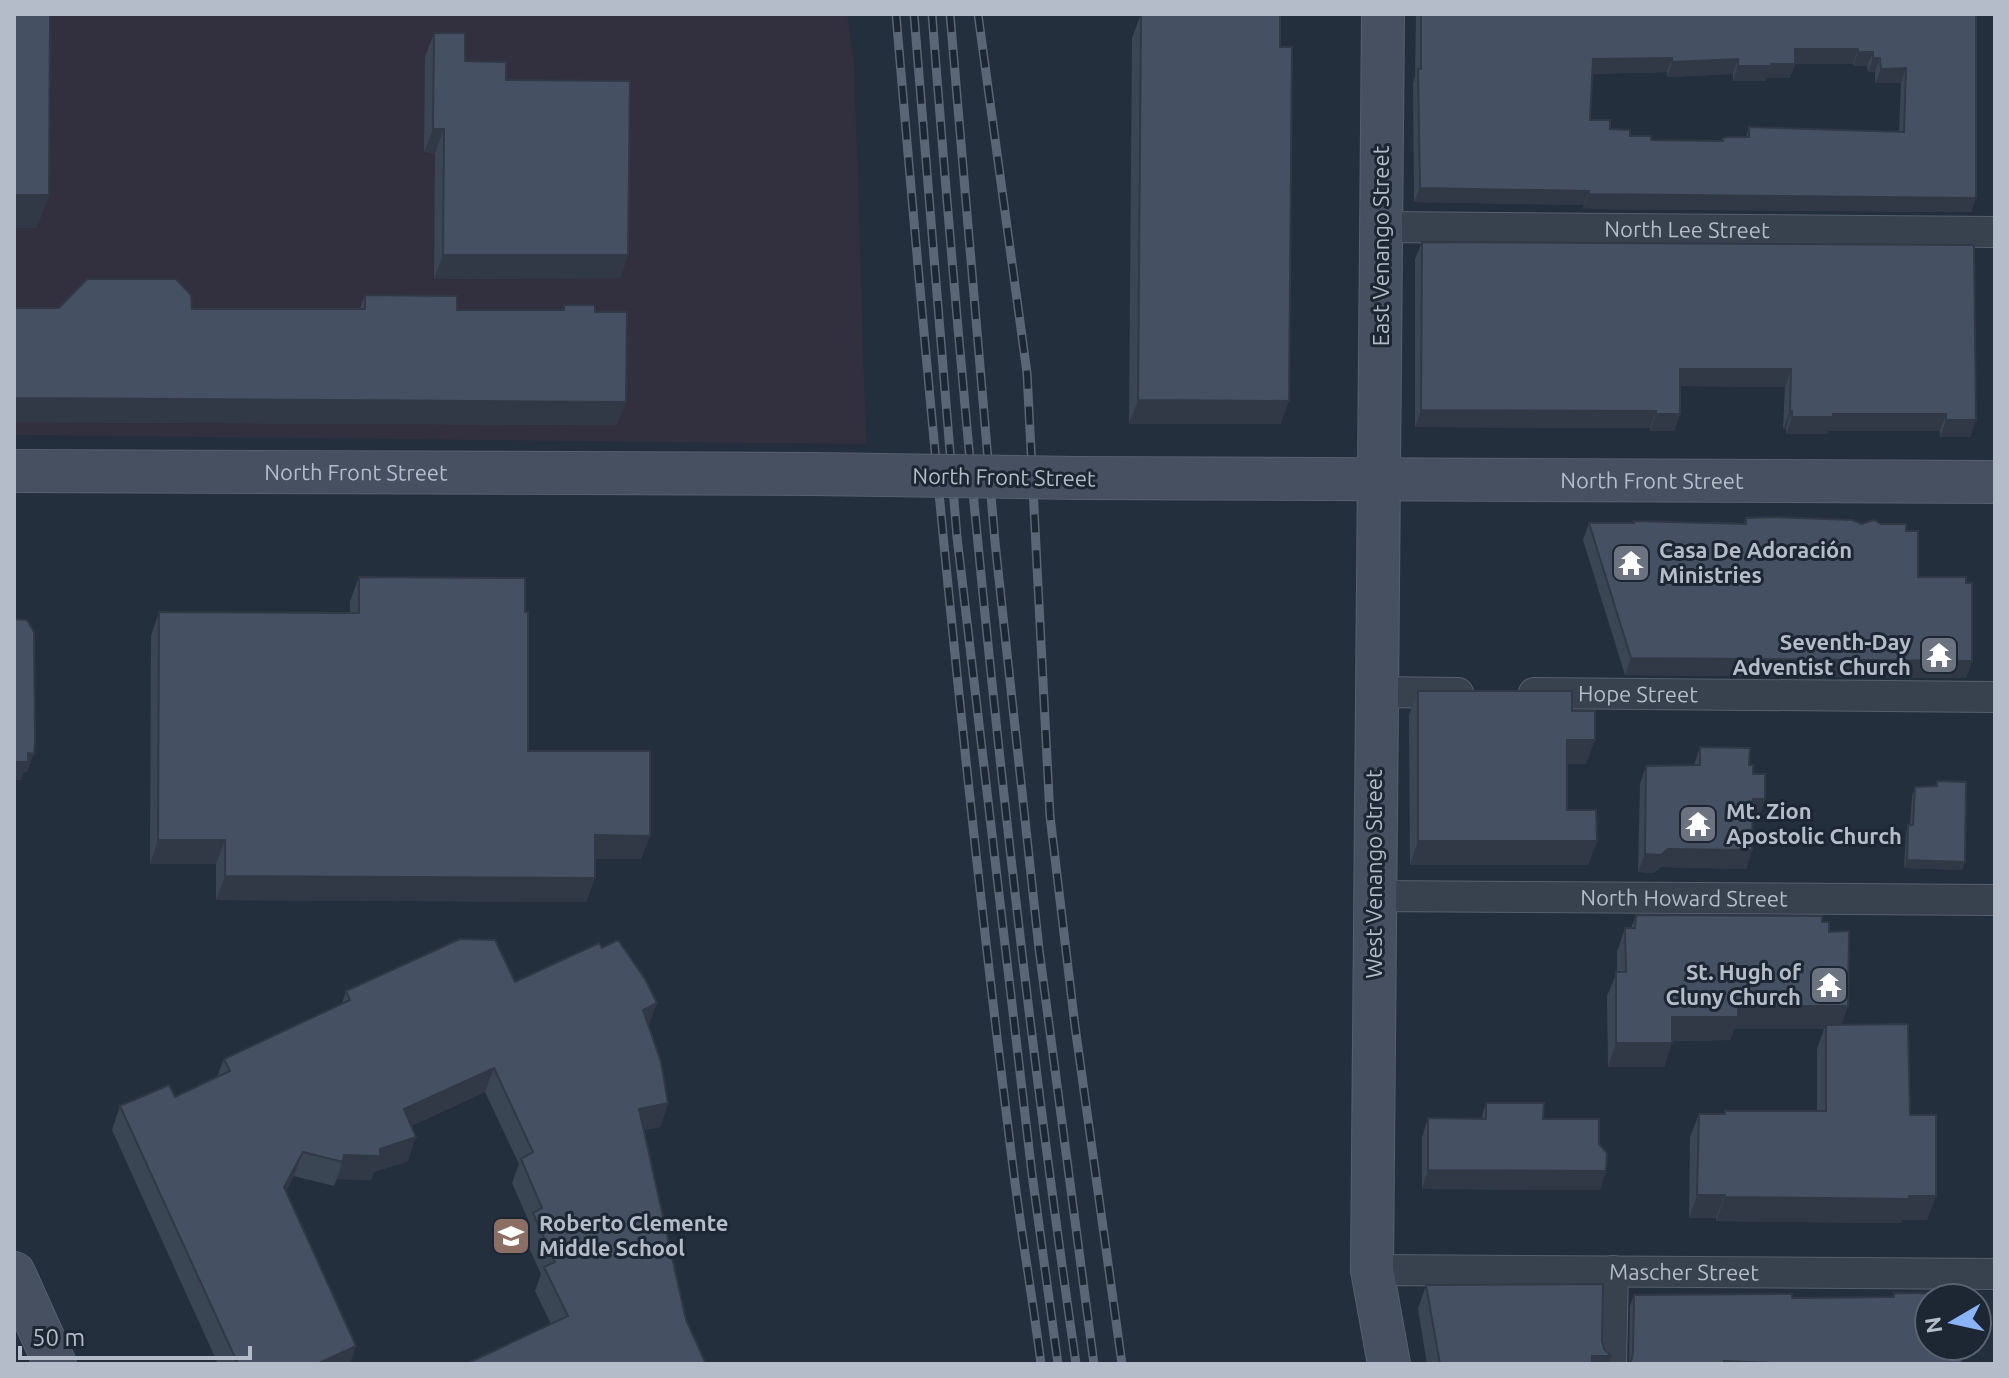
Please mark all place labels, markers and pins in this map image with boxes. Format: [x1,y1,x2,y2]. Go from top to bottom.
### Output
place label: Casa De Adoración Ministries [1659,537,1852,587]
temple icon: Casa De Adoración Ministries [1610,542,1652,584]
place label: Seventh-Day Adventist Church [1732,629,1911,679]
temple icon: Seventh-Day Adventist Church [1918,634,1960,676]
place label: Mt. Zion Apostolic Church [1726,798,1902,848]
temple icon: Mt. Zion Apostolic Church [1677,803,1719,845]
place label: St. Hugh of Cluny Church [1666,959,1802,1009]
temple icon: St. Hugh of Cluny Church [1808,964,1850,1006]
place label: Roberto Clemente Middle School [539,1210,728,1260]
school or university icon: Roberto Clemente Middle School [490,1215,532,1257]

